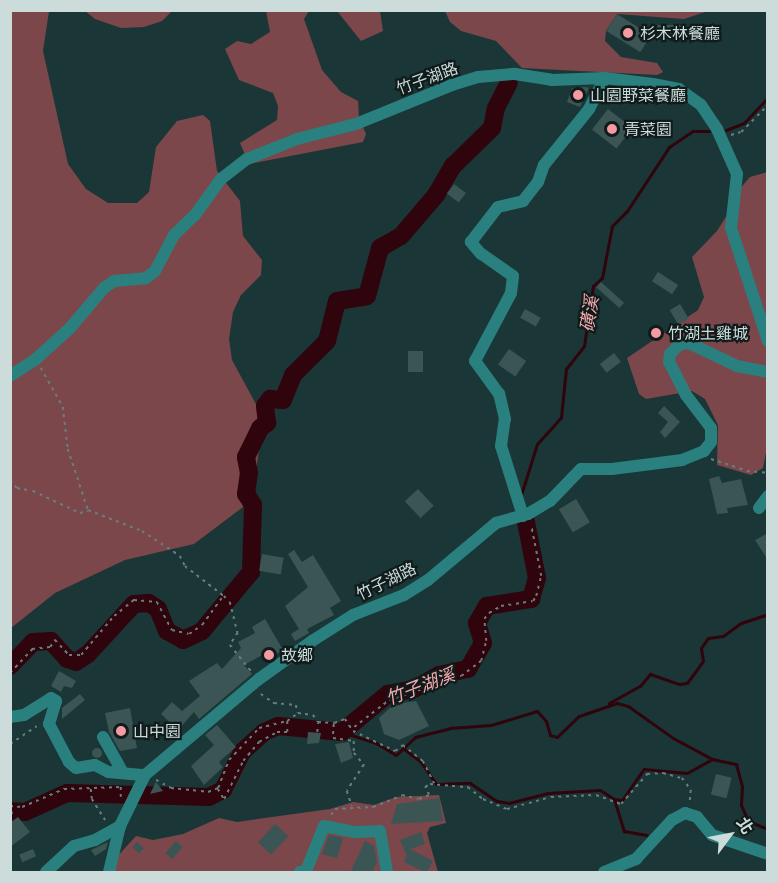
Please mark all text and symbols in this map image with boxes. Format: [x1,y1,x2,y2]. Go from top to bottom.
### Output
place label: 杉木林餐廳 [640,23,720,43]
marker: 杉木林餐廳 [621,26,635,40]
street label: 竹子湖路 [394,58,460,98]
place label: 山園野菜餐廳 [590,85,686,105]
marker: 山園野菜餐廳 [571,88,585,102]
place label: 青菜園 [624,119,672,139]
marker: 青菜園 [605,122,619,136]
water label: 磺溪 [576,295,602,333]
place label: 竹湖土雞城 [668,323,748,343]
marker: 竹湖土雞城 [649,326,663,340]
street label: 竹子湖路 [353,558,419,604]
place label: 故鄉 [281,645,313,665]
marker: 故鄉 [262,648,276,662]
water label: 竹子湖溪 [383,663,457,709]
place label: 山中園 [133,721,181,741]
marker: 山中園 [114,724,128,738]
north arrow [700,805,760,865]
text: 北 [733,813,758,837]

